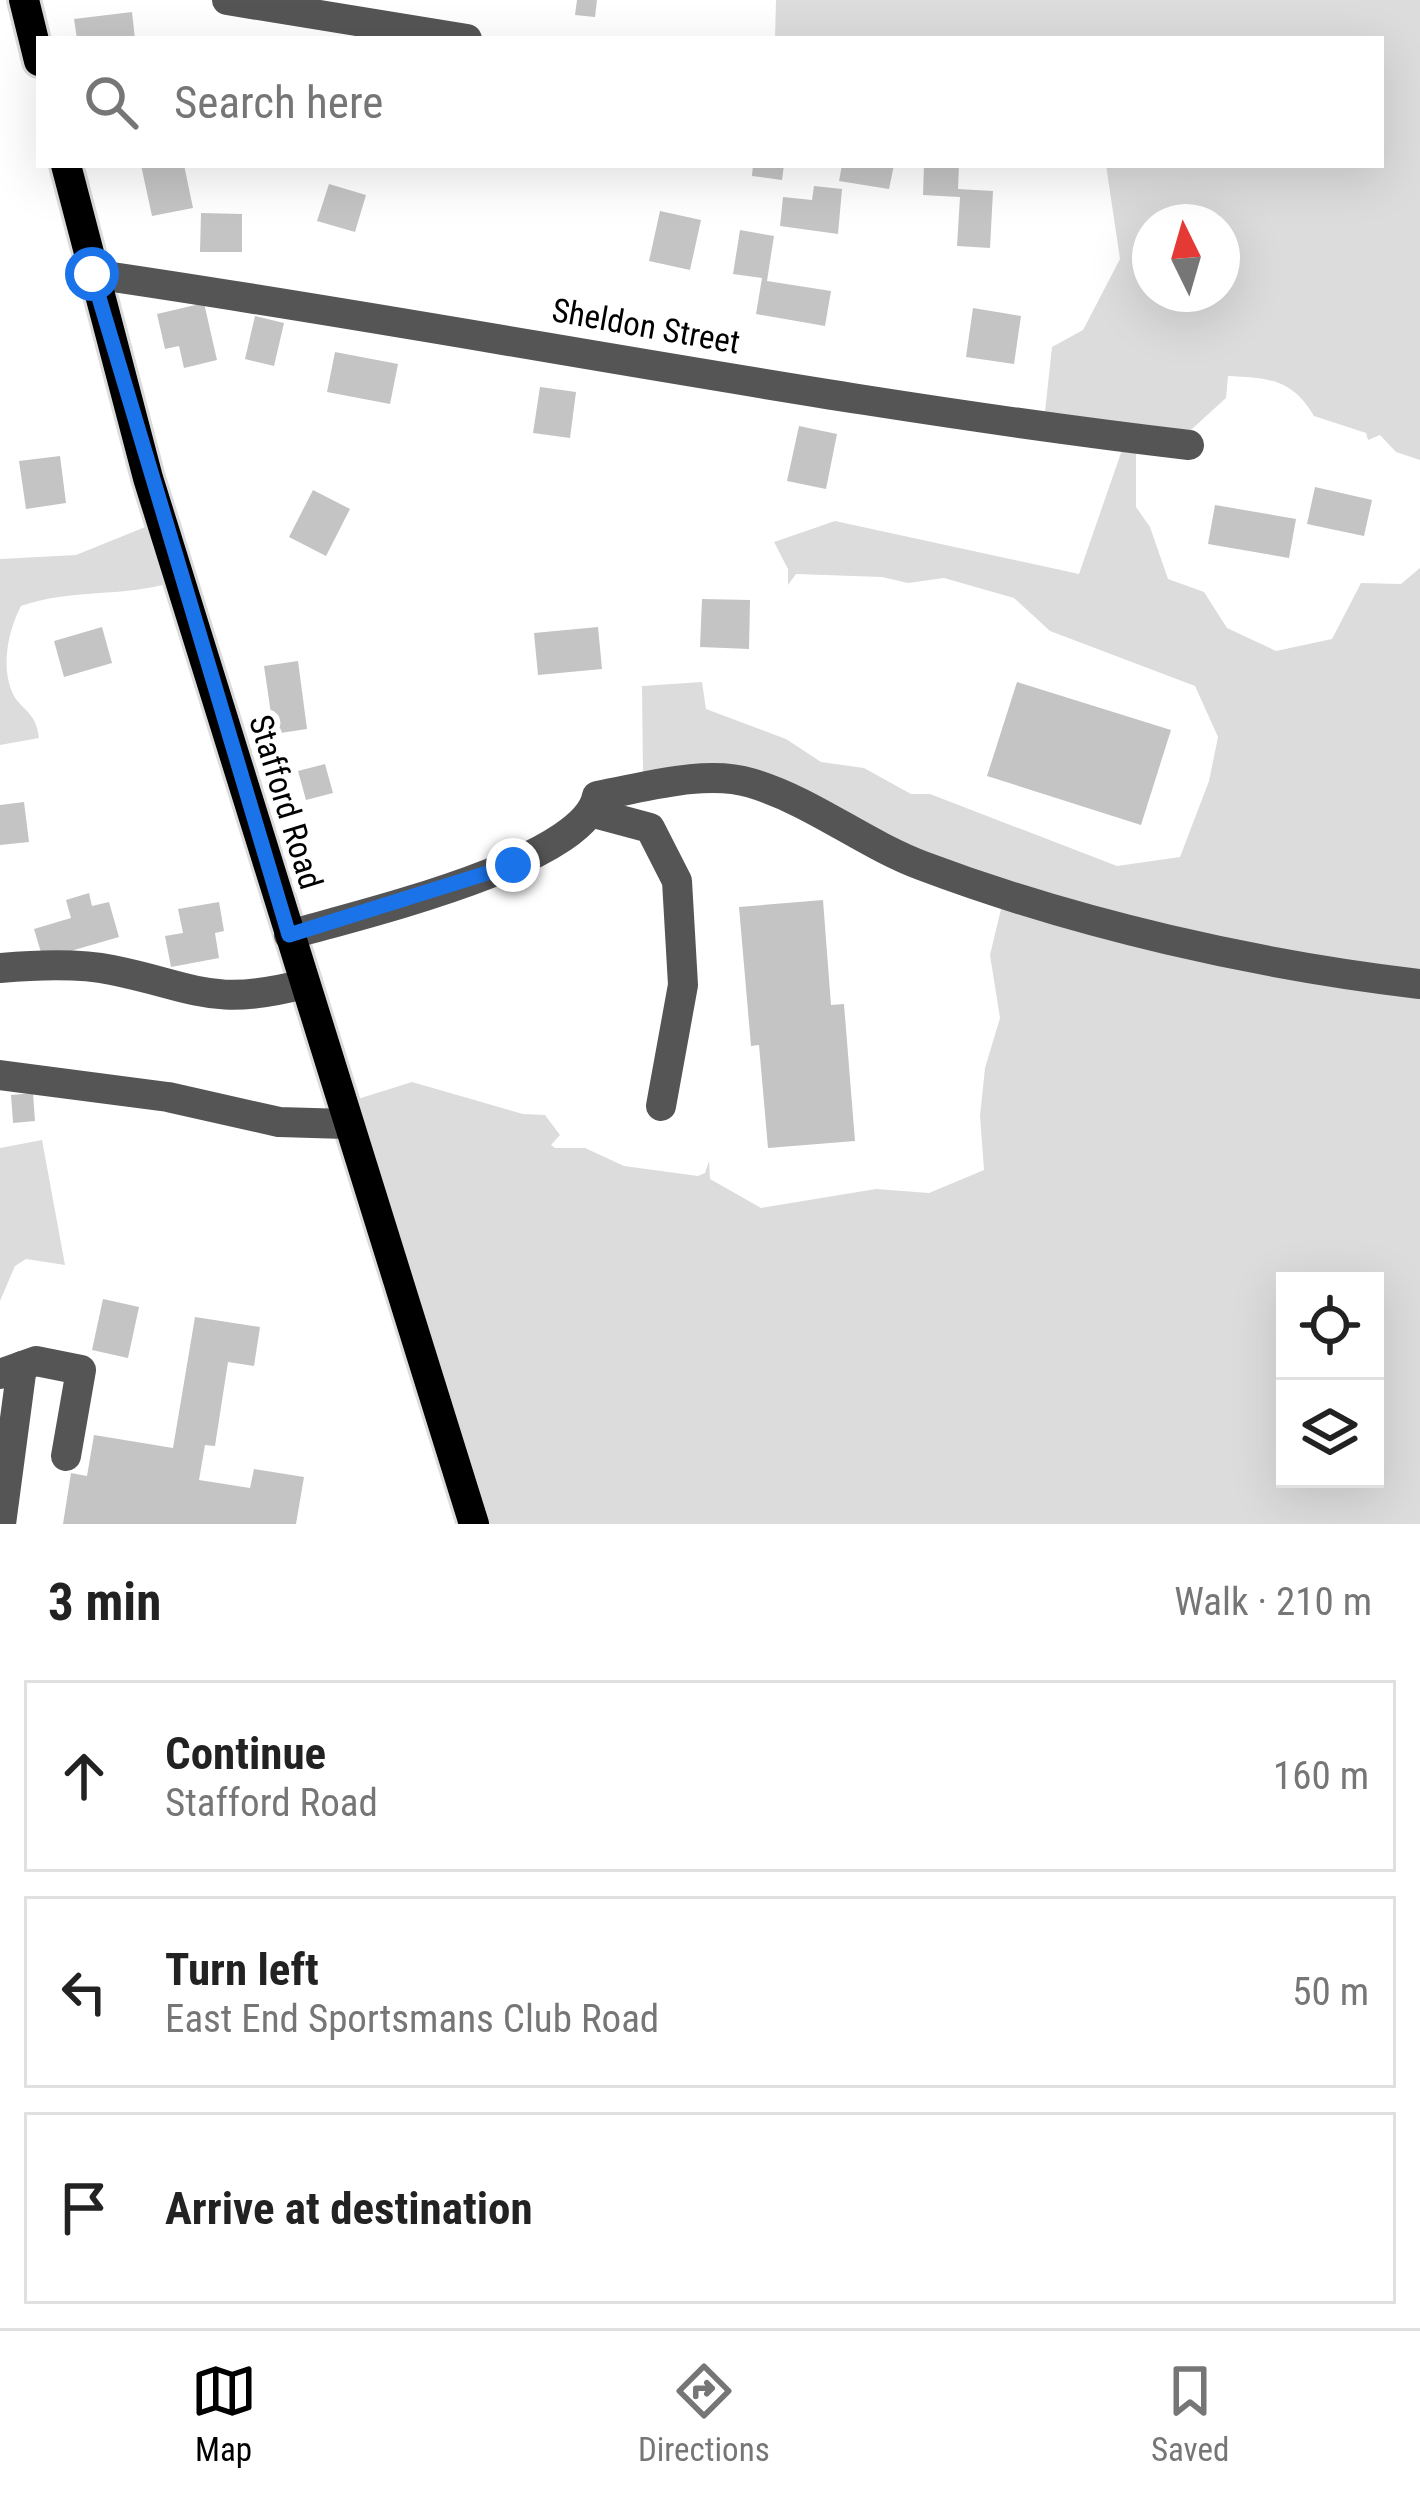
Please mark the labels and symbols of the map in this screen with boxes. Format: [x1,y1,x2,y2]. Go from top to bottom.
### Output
north arrow [1132,204,1240,312]
route start [65,247,119,301]
street label: Sheldon Street [549,290,743,362]
street label: Stafford Road [241,710,331,894]
route end [486,838,540,892]

